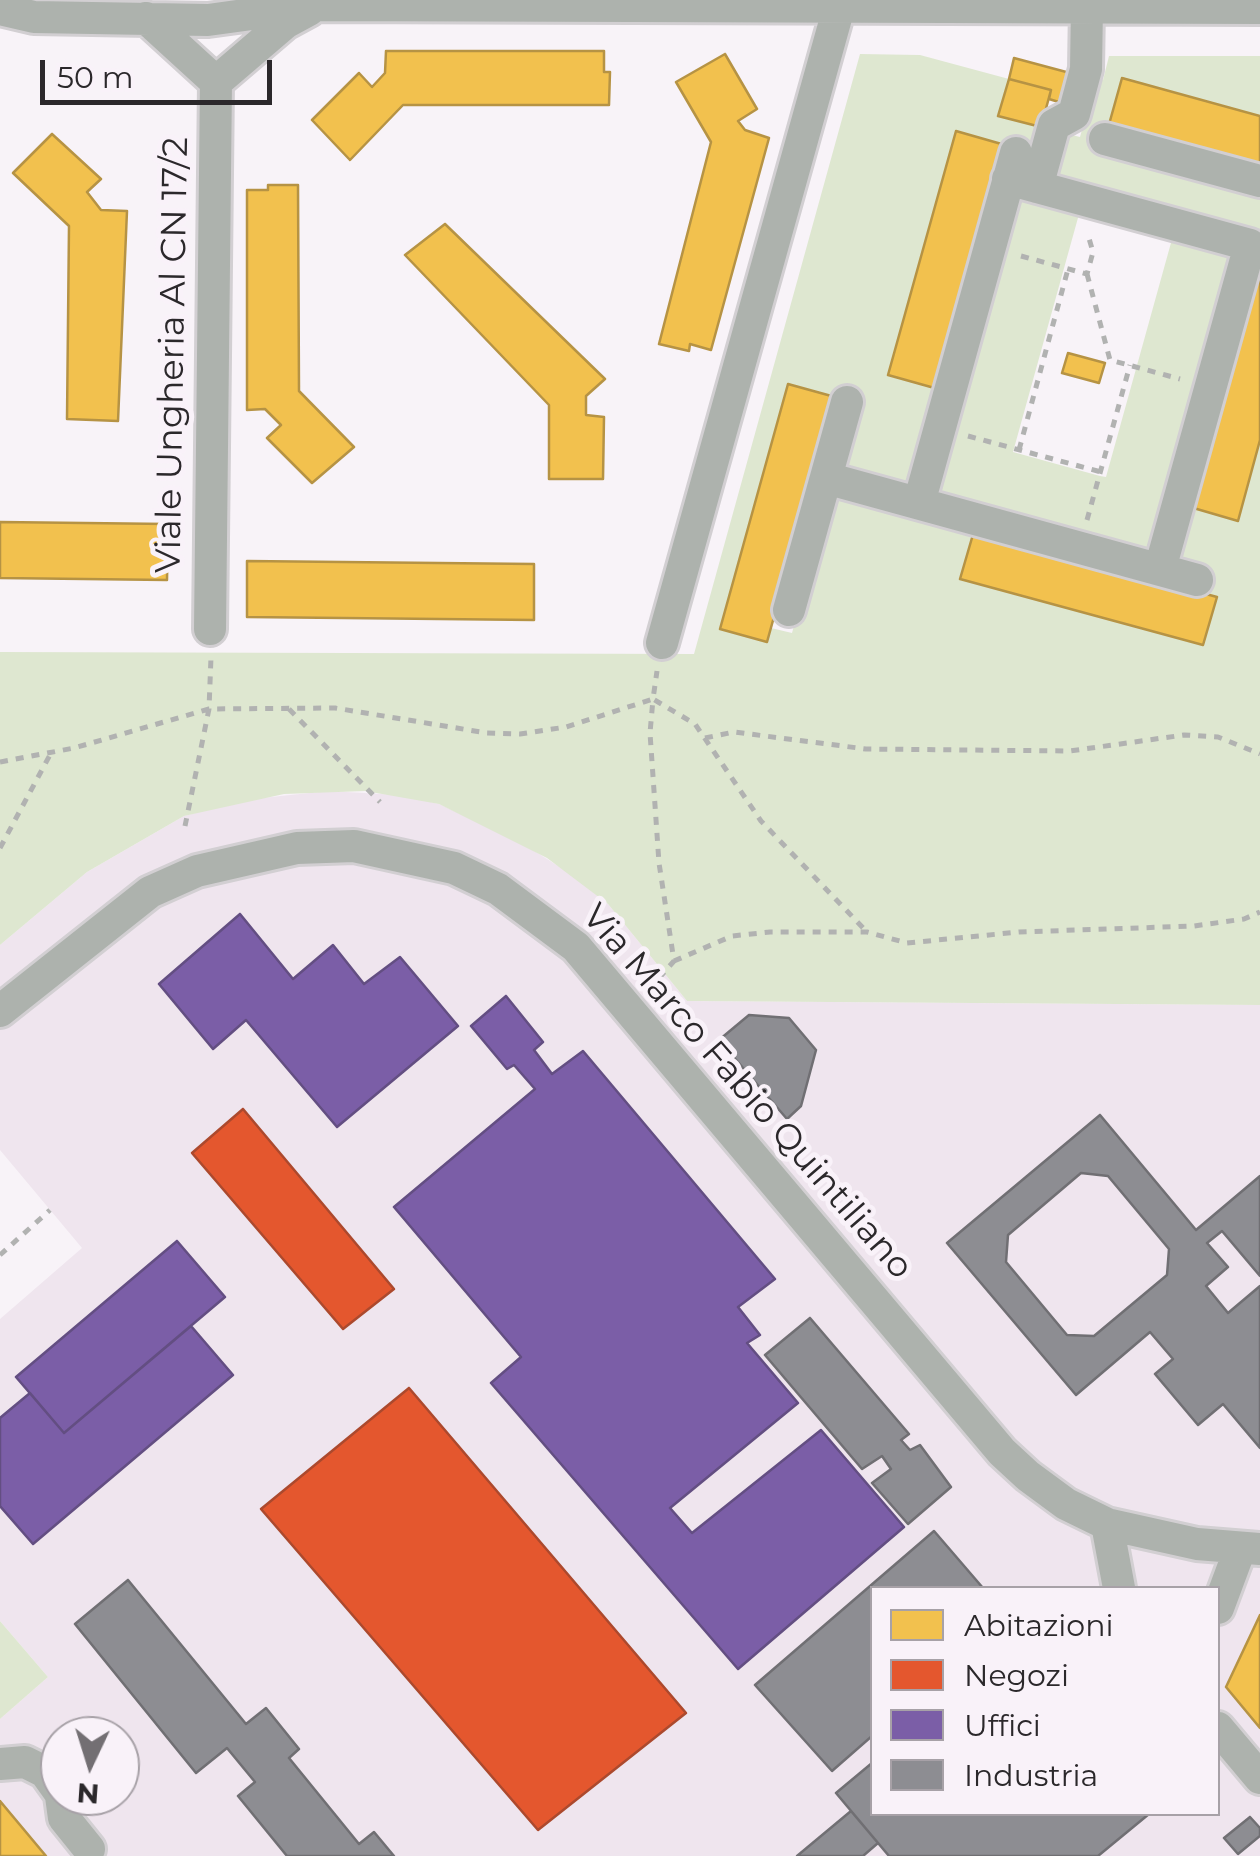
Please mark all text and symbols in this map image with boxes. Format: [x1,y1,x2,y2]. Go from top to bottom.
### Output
scale bar [45,40,278,102]
text: 50 m [57,59,134,96]
street label: Viale Ungheria Al CN 17/2 [148,137,198,573]
street label: Via Marco Fabio Quintiliano [573,896,921,1288]
legend [870,1586,1220,1816]
text: Abitazioni [964,1607,1114,1644]
text: Negozi [964,1657,1069,1694]
text: Uffici [964,1707,1041,1744]
north arrow [40,1716,140,1816]
text: Industria [964,1757,1098,1794]
text: N [76,1776,101,1812]

